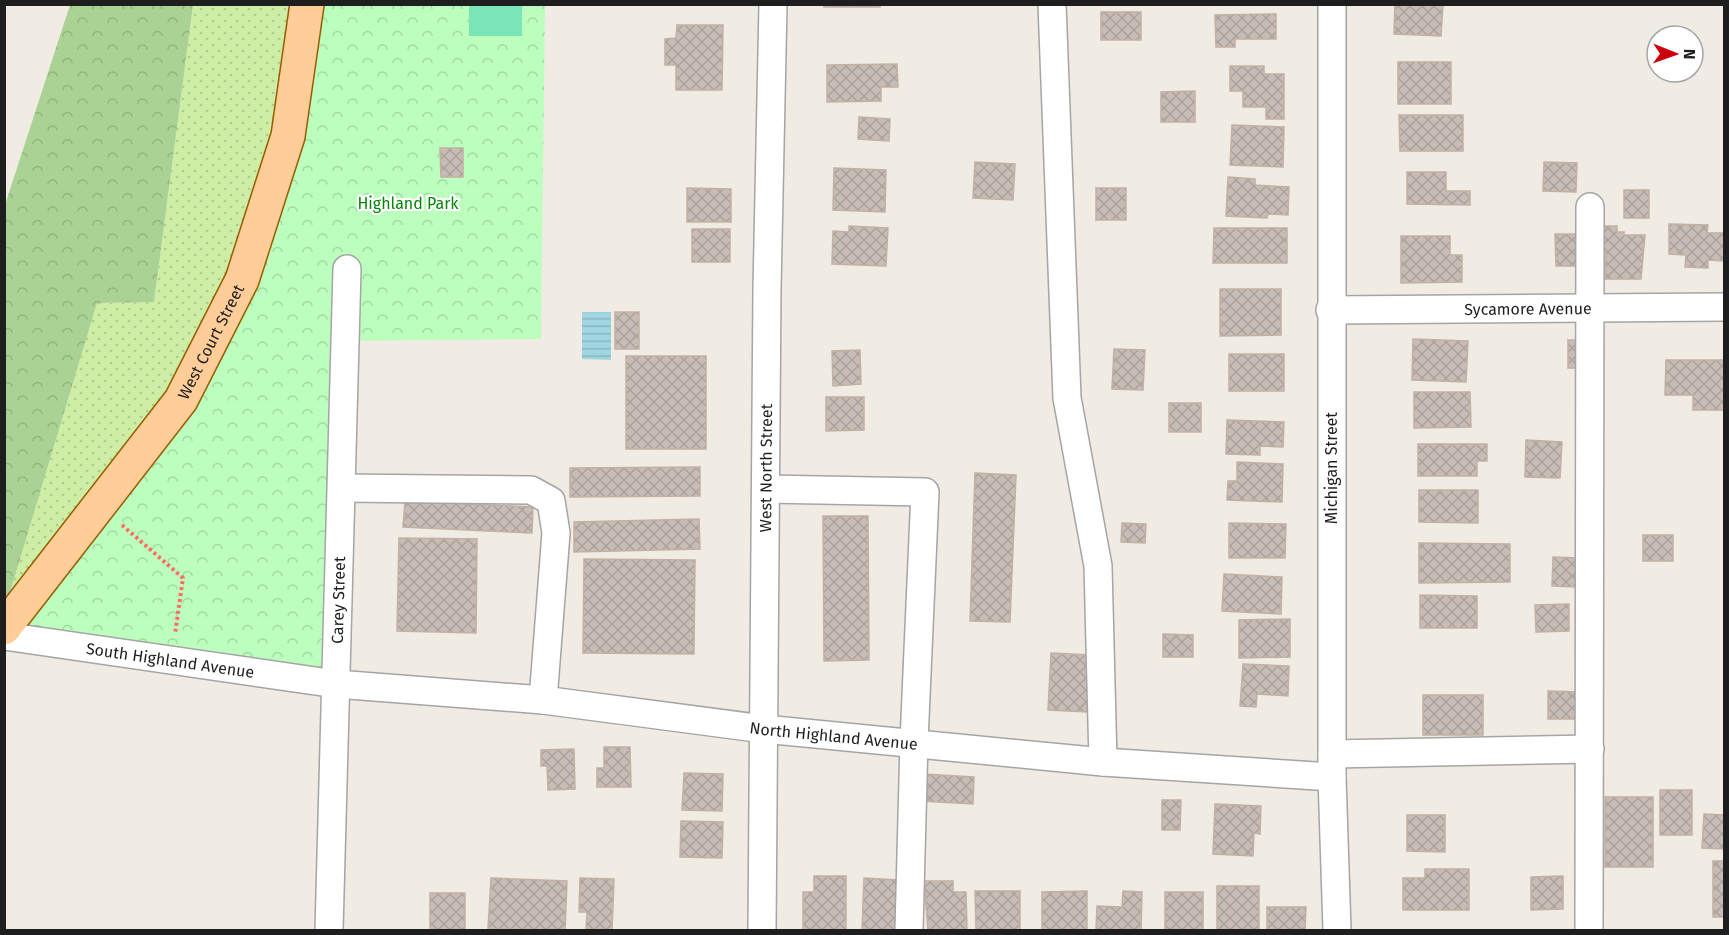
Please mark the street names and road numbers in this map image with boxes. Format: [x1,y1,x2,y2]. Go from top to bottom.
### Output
street label: West Court Street [174,281,248,403]
street label: Sycamore Avenue [1464,299,1592,319]
street label: West North Street [756,403,776,532]
street label: Michigan Street [1322,412,1341,524]
street label: Carey Street [328,556,349,644]
street label: South Highland Avenue [85,639,256,682]
street label: North Highland Avenue [748,718,919,754]

